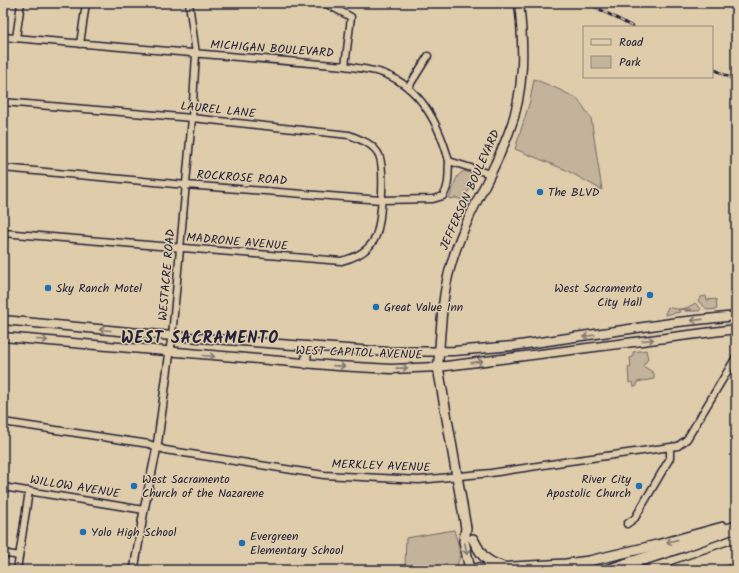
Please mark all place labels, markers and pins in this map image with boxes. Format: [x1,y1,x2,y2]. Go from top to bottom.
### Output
place label: The BLVD [548,183,600,202]
marker: The BLVD [535,187,545,197]
place label: Sky Ranch Motel [56,279,142,298]
place label: West Sacramento City Hall [554,279,642,312]
marker: Sky Ranch Motel [43,283,53,293]
marker: West Sacramento City Hall [645,290,655,300]
place label: Great Value Inn [384,298,463,317]
marker: Great Value Inn [371,302,381,312]
place label: West Sacramento Church of the Nazarene [142,470,264,503]
place label: River City Apostolic Church [546,470,631,503]
marker: West Sacramento Church of the Nazarene [129,481,139,491]
marker: River City Apostolic Church [634,481,644,491]
place label: Yolo High School [91,523,176,542]
marker: Yolo High School [78,527,88,537]
place label: Evergreen Elementary School [250,527,343,560]
marker: Evergreen Elementary School [237,538,247,548]

